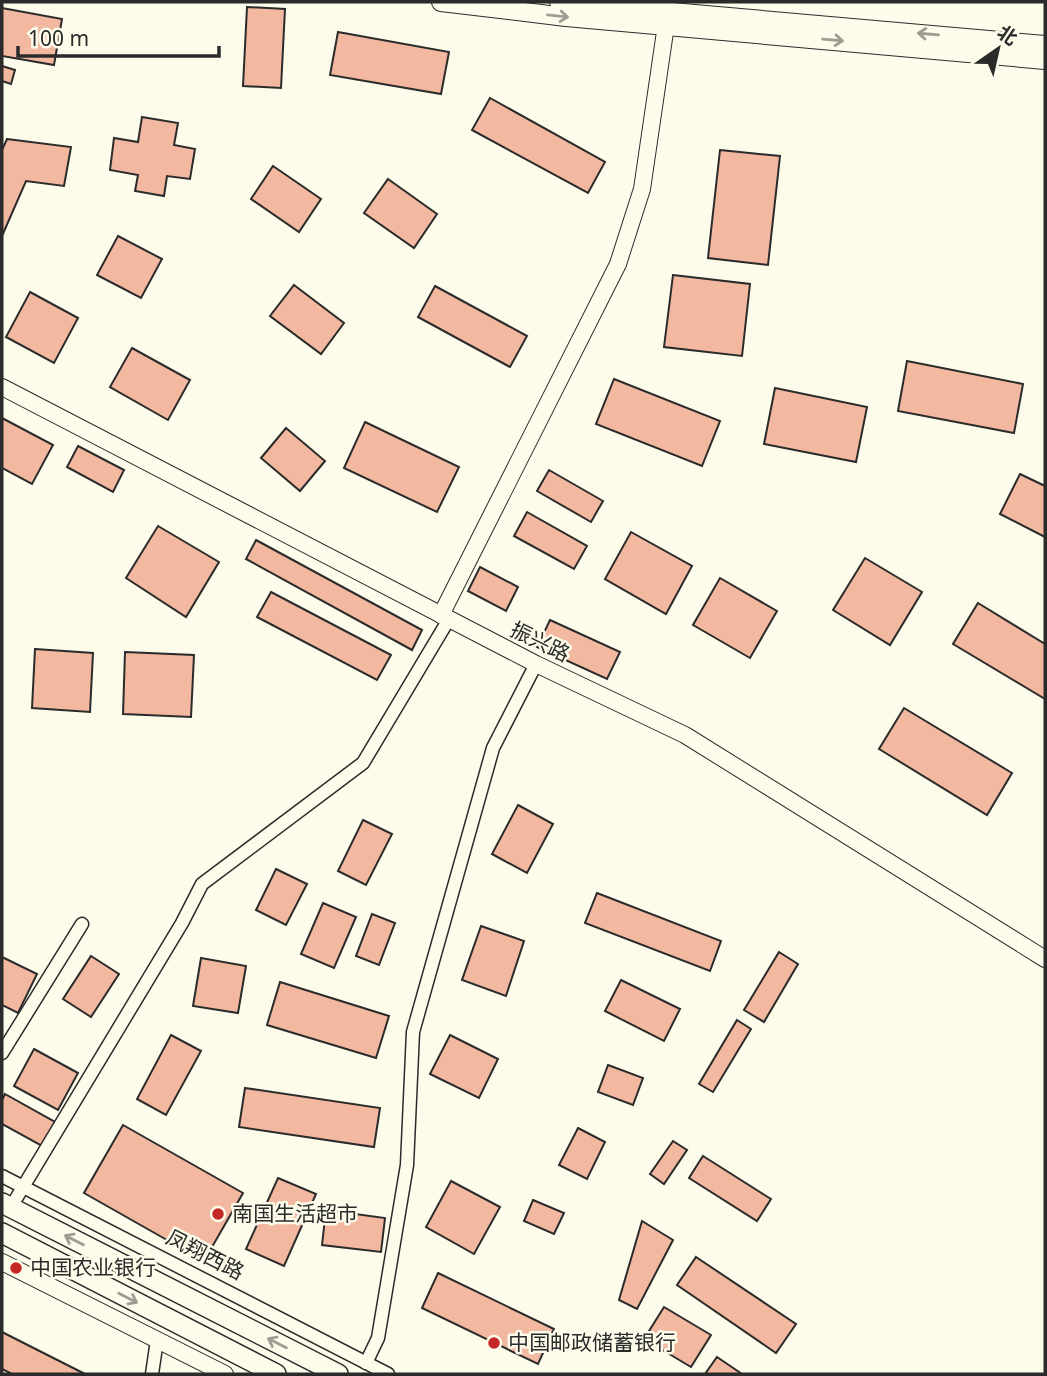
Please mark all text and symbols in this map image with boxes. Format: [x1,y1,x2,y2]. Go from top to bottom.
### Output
one-way arrow [546,10,569,23]
scale bar [18,14,219,58]
north arrow [963,14,1033,84]
text: 北 [992,19,1023,51]
text: 100 m [28,24,89,52]
one-way arrow [918,27,940,40]
one-way arrow [821,33,844,46]
street label: 振兴路 [506,615,575,667]
place label: 南国生活超市 [232,1199,358,1227]
marker: 南国生活超市 [210,1206,226,1222]
street label: 凤翔西路 [162,1223,249,1286]
one-way arrow [65,1232,85,1246]
place label: 中国农业银行 [30,1253,156,1281]
marker: 中国农业银行 [8,1260,24,1276]
one-way arrow [117,1292,138,1306]
place label: 中国邮政储蓄银行 [508,1328,676,1356]
marker: 中国邮政储蓄银行 [486,1335,502,1351]
one-way arrow [267,1336,288,1350]

